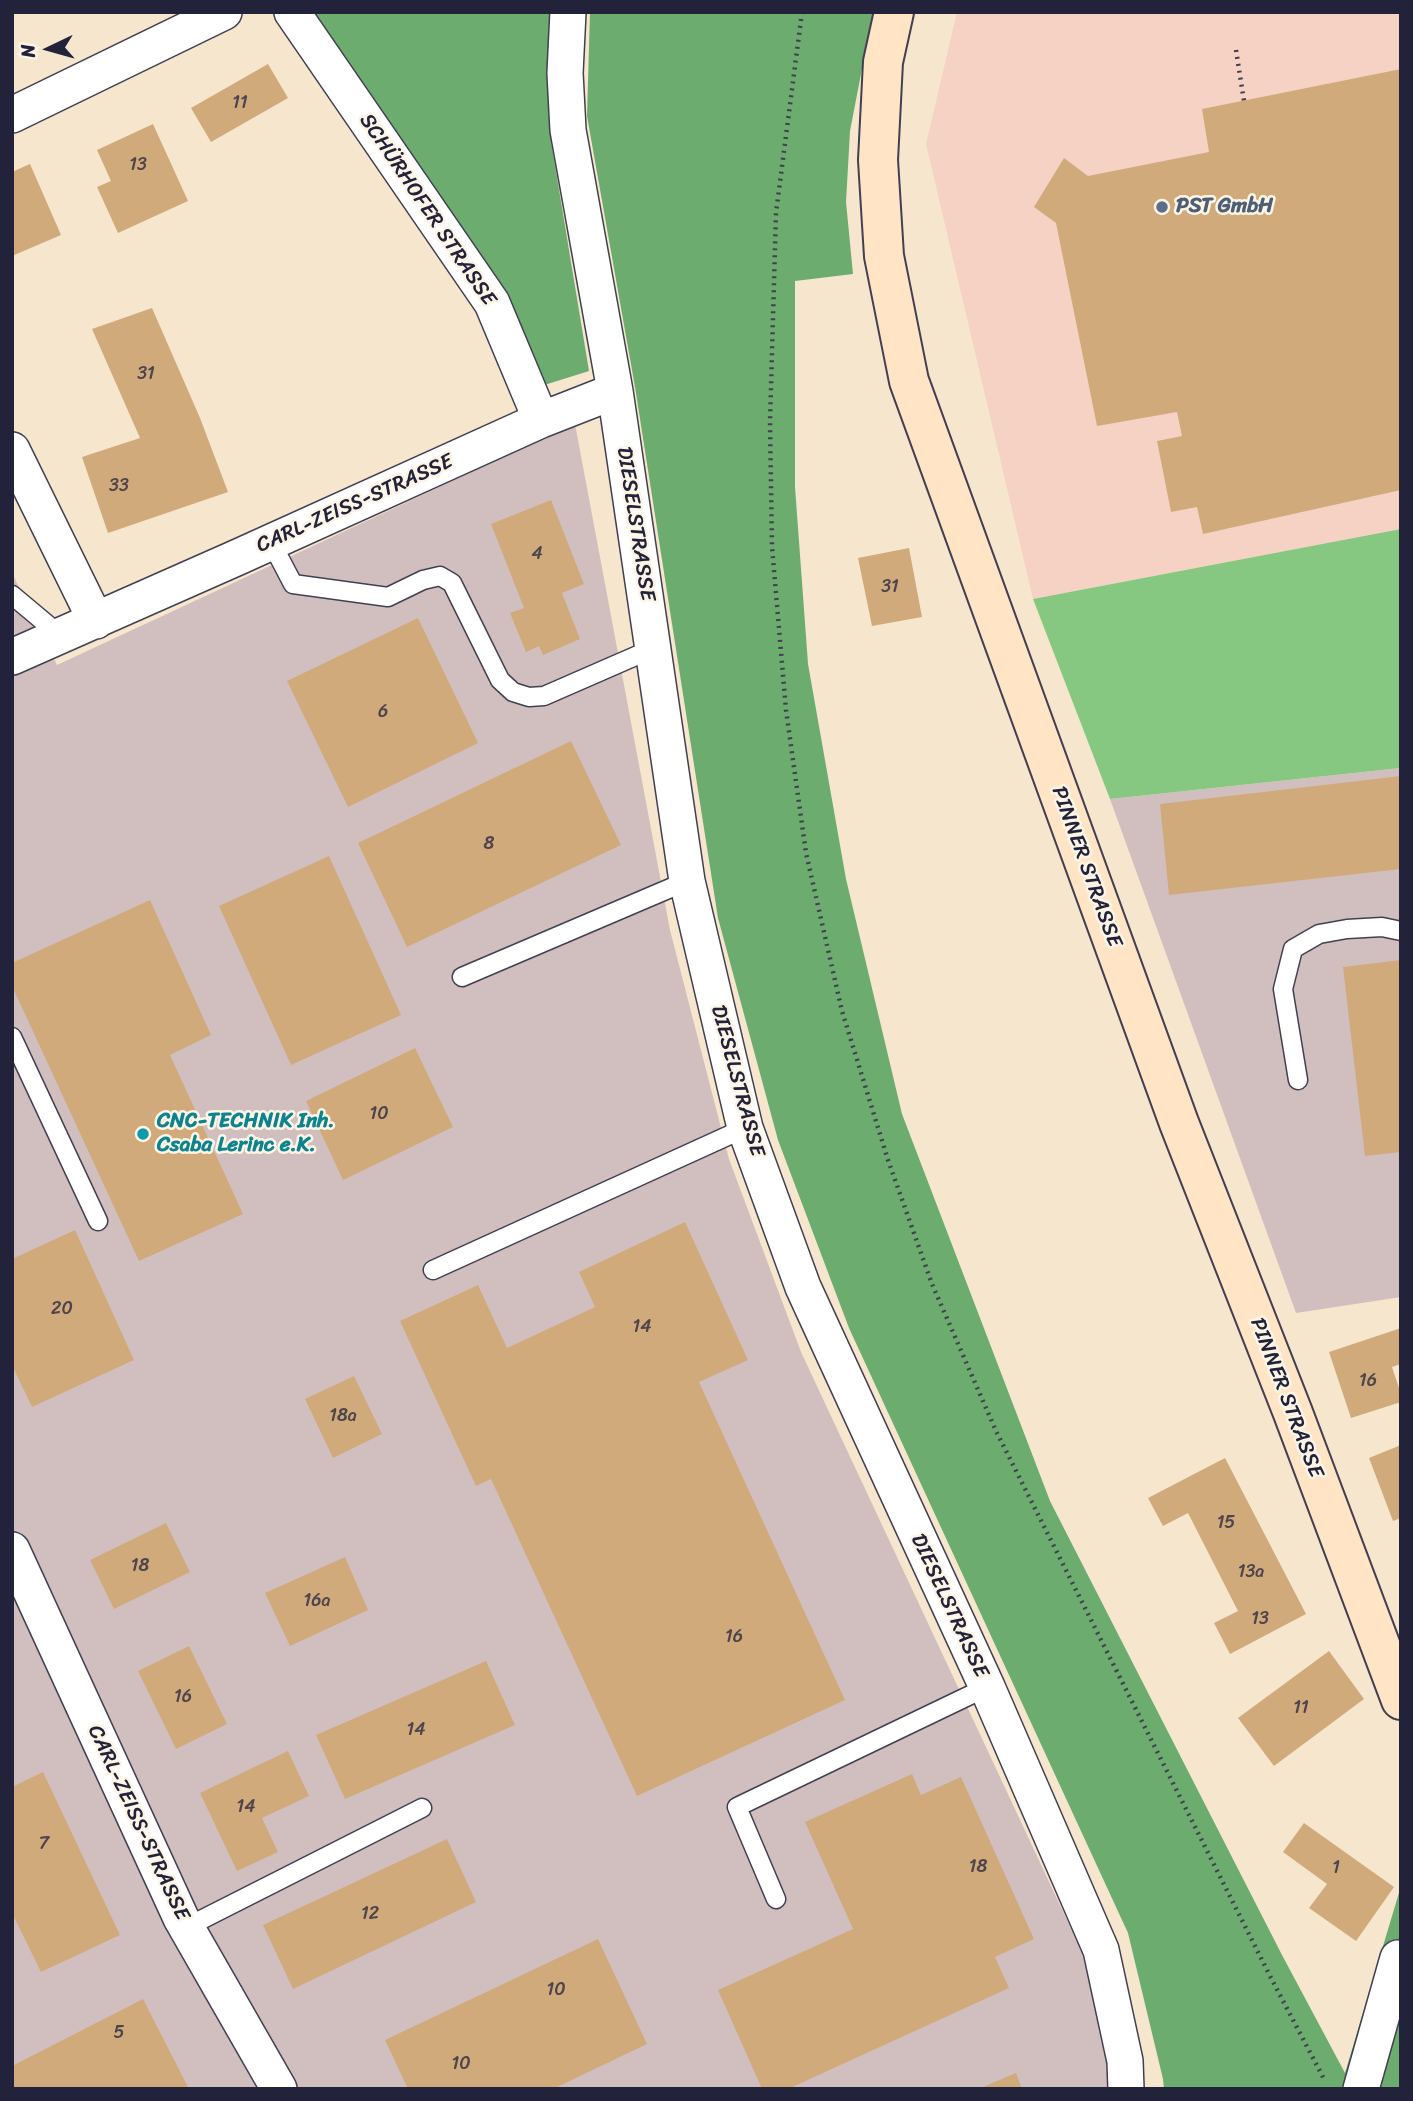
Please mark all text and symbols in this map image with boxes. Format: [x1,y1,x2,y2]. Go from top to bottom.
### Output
north arrow [14,14,84,84]
text: N [11,43,45,59]
house number: 11 [232,92,248,114]
street label: SCHÜRHOFER STRASSE [353,109,501,311]
house number: 13 [129,154,147,176]
place label: PST GmbH [1176,194,1273,220]
marker: PST GmbH [1154,199,1170,215]
house number: 31 [137,363,155,385]
street label: DIESELSTRASSE [610,445,660,603]
street label: CARL-ZEISS-STRASSE [253,449,457,559]
house number: 33 [109,475,129,497]
house number: 4 [531,543,543,565]
house number: 31 [881,576,899,598]
house number: 6 [378,701,388,723]
street label: PINNER STRASSE [1045,783,1127,951]
house number: 8 [484,833,494,855]
street label: DIESELSTRASSE [705,1003,769,1159]
house number: 10 [369,1103,389,1125]
place label: CNC-TECHNIK Inh. Csaba Lerinc e.K. [157,1109,335,1159]
marker: CNC-TECHNIK Inh. Csaba Lerinc e.K. [135,1126,151,1142]
house number: 20 [51,1298,73,1320]
street label: PINNER STRASSE [1244,1315,1328,1481]
house number: 14 [633,1316,651,1338]
house number: 16 [1359,1370,1377,1392]
house number: 18a [329,1405,357,1427]
house number: 15 [1217,1512,1235,1534]
street label: DIESELSTRASSE [905,1530,993,1682]
house number: 18 [131,1555,149,1577]
house number: 13a [1238,1561,1264,1583]
house number: 16a [304,1590,330,1612]
house number: 13 [1251,1608,1269,1630]
house number: 16 [725,1626,743,1648]
house number: 16 [174,1686,192,1708]
house number: 11 [1293,1697,1309,1719]
house number: 14 [407,1719,425,1741]
street label: CARL-ZEISS-STRASSE [82,1721,194,1925]
house number: 14 [237,1796,255,1818]
house number: 7 [39,1833,49,1855]
house number: 18 [969,1856,987,1878]
house number: 1 [1332,1857,1340,1879]
house number: 12 [361,1903,379,1925]
house number: 10 [546,1979,566,2001]
house number: 5 [114,2022,124,2044]
house number: 10 [451,2053,471,2075]

